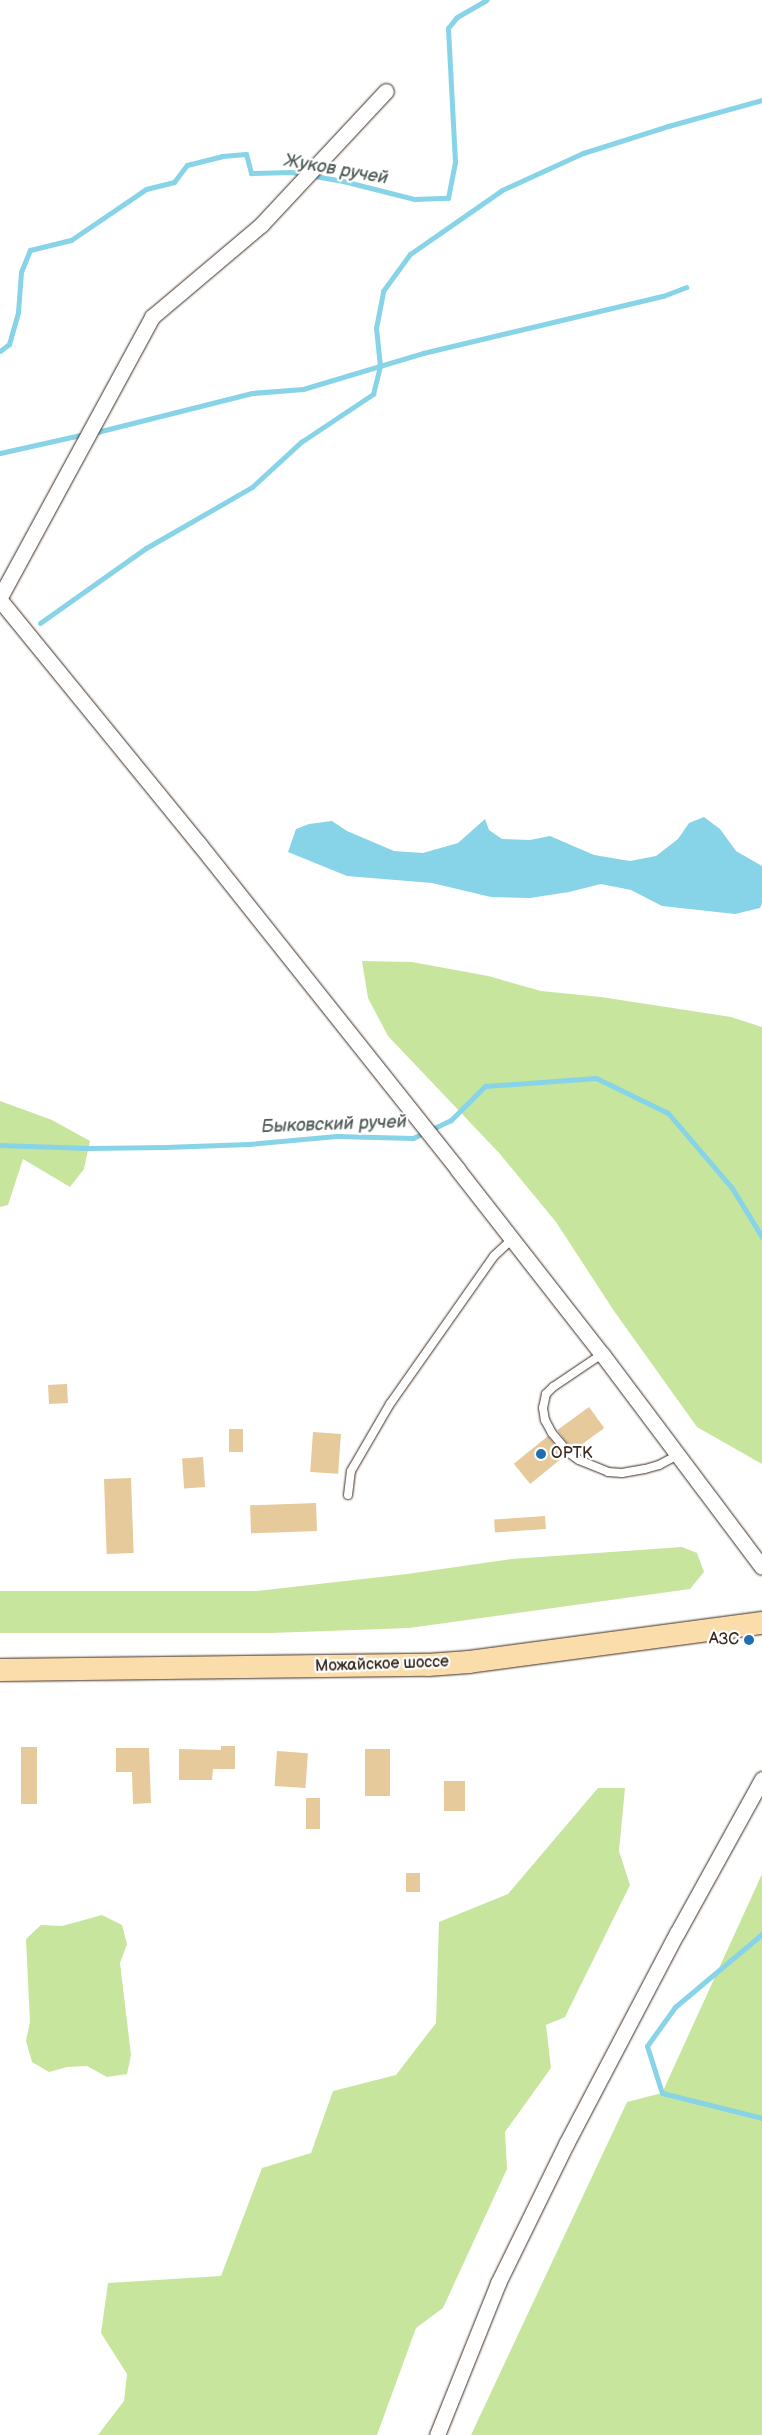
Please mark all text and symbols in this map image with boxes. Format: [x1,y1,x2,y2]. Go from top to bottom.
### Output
water label: Жуков ручей [282,150,390,190]
water label: Быковский ручей [261,1112,407,1138]
place label: ОРТК [551,1444,592,1464]
marker: ОРТК [535,1448,547,1460]
place label: АЗС [709,1630,739,1650]
marker: АЗС [743,1634,755,1646]
street label: Можайское шоссе [315,1653,449,1677]

